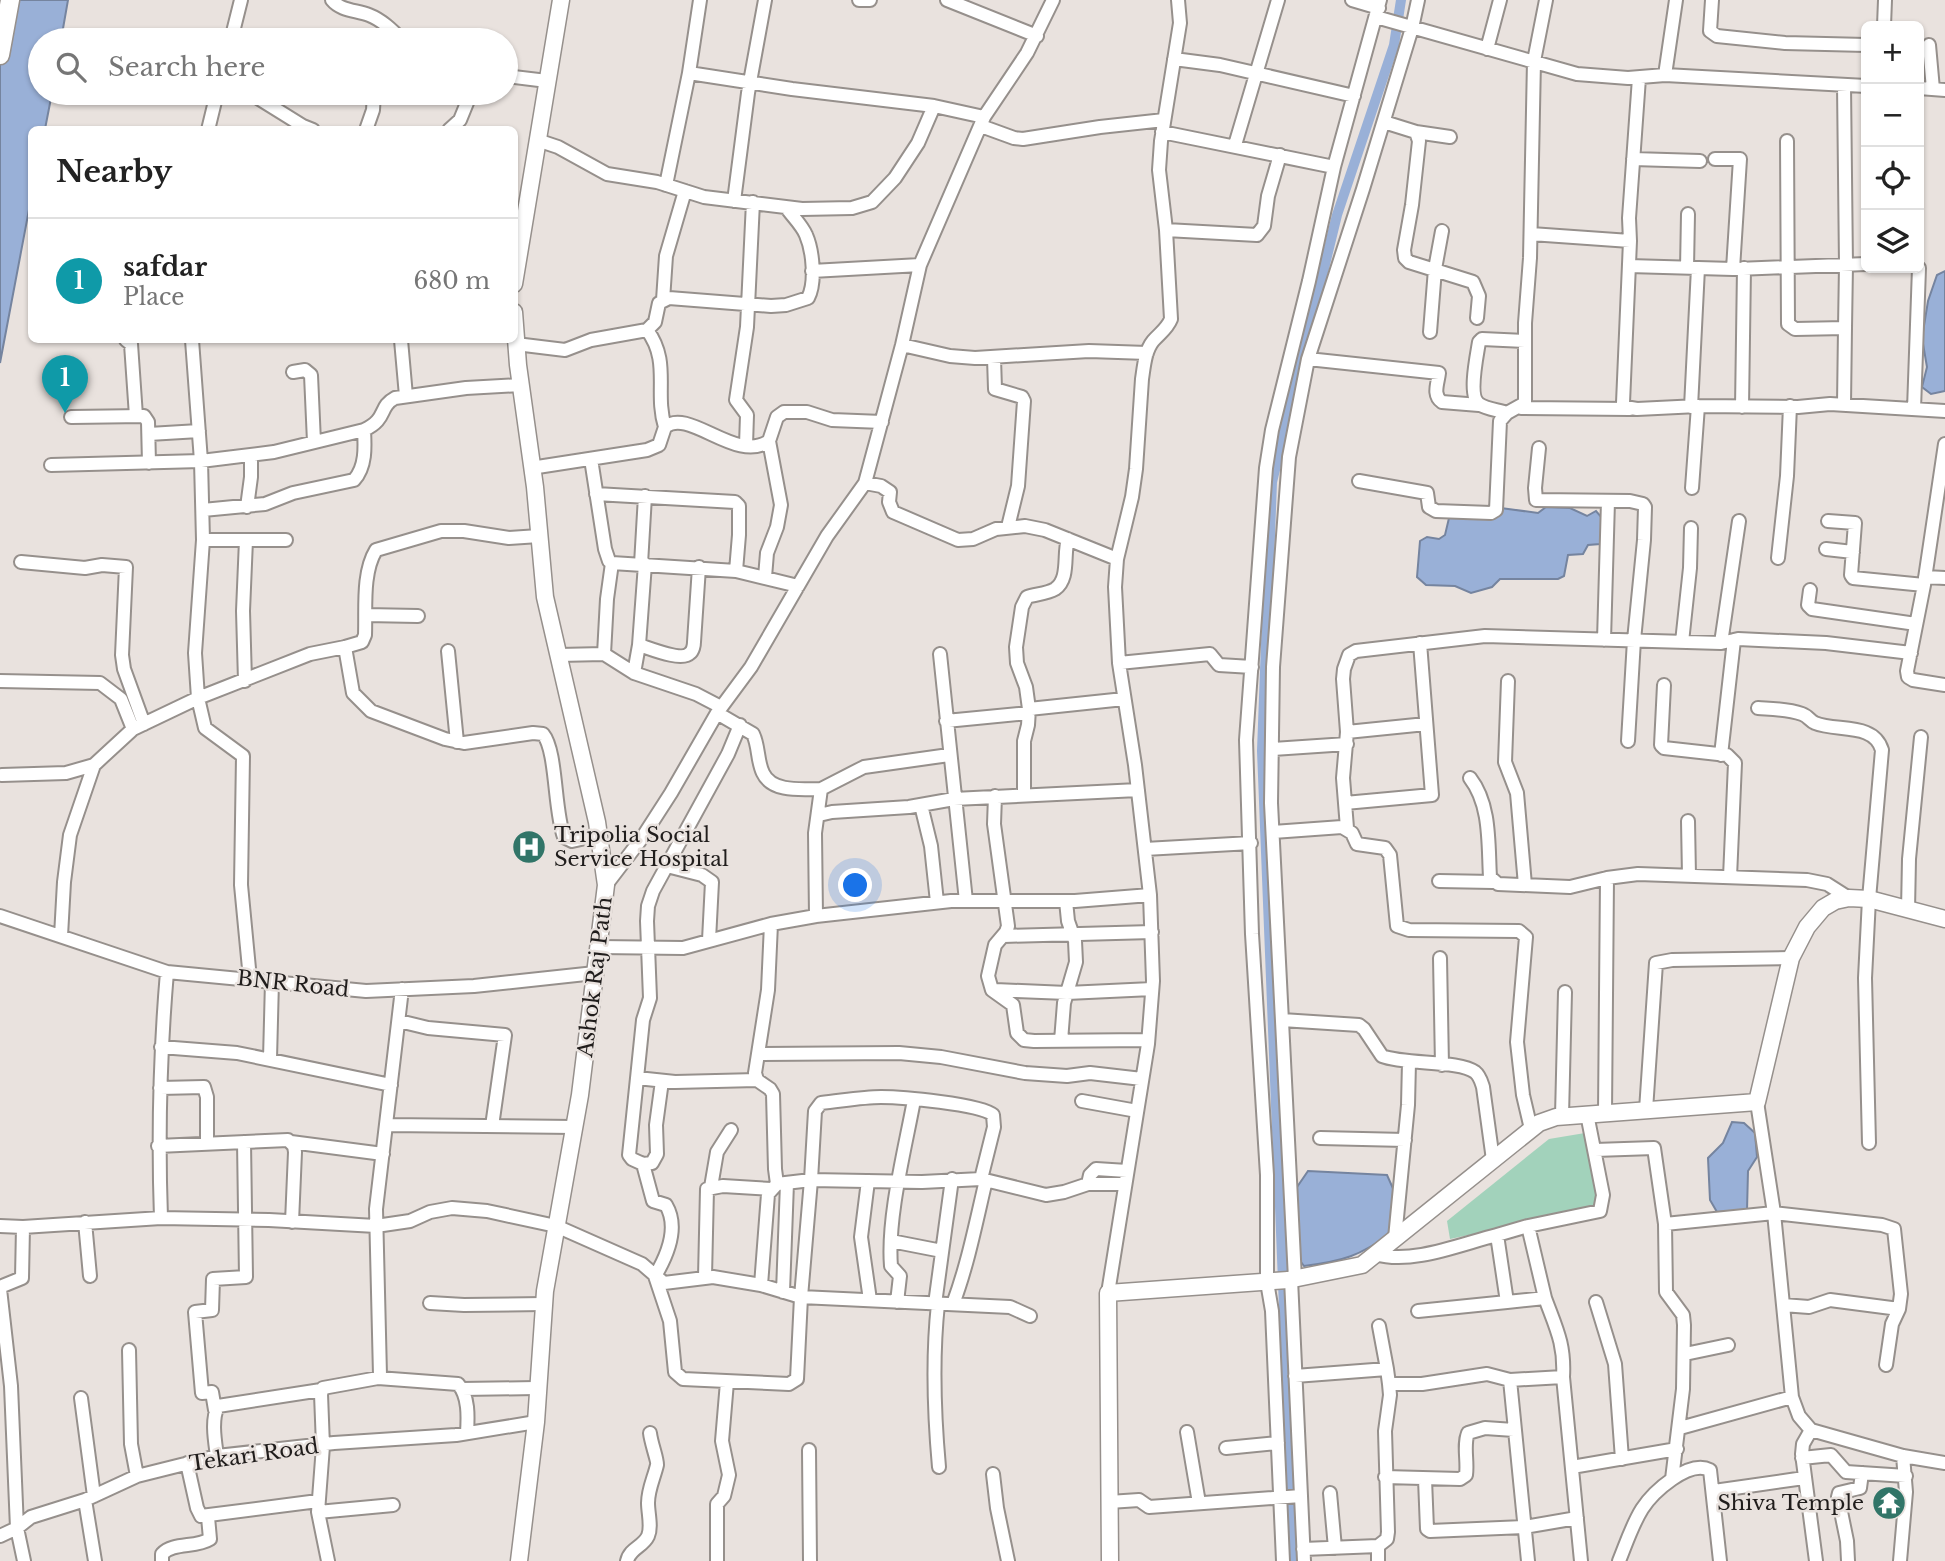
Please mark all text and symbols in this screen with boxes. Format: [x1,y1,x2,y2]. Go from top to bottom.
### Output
map controls [1861,21,1924,273]
button: + [1861,21,1924,84]
search box [28,28,518,105]
icon: search [52,48,90,86]
text: Search here [108,51,265,83]
button: − [1861,84,1924,147]
button: locate [1861,147,1924,210]
text: Nearby [56,153,172,190]
button: layers [1861,210,1924,273]
text: safdar [123,251,207,283]
text: 1 [74,267,84,295]
text: 680 m [414,267,490,295]
text: Place [123,283,185,311]
pin: 1 [42,355,88,413]
place label: Tripolia Social Service Hospital [554,822,729,872]
hospital icon: Tripolia Social Service Hospital [510,828,548,866]
your location [838,868,872,902]
street label: Ashok Raj Path [572,895,618,1060]
street label: BNR Road [236,965,350,1003]
street label: Tekari Road [188,1433,320,1477]
temple icon: Shiva Temple [1870,1484,1908,1522]
place label: Shiva Temple [1717,1490,1864,1516]

